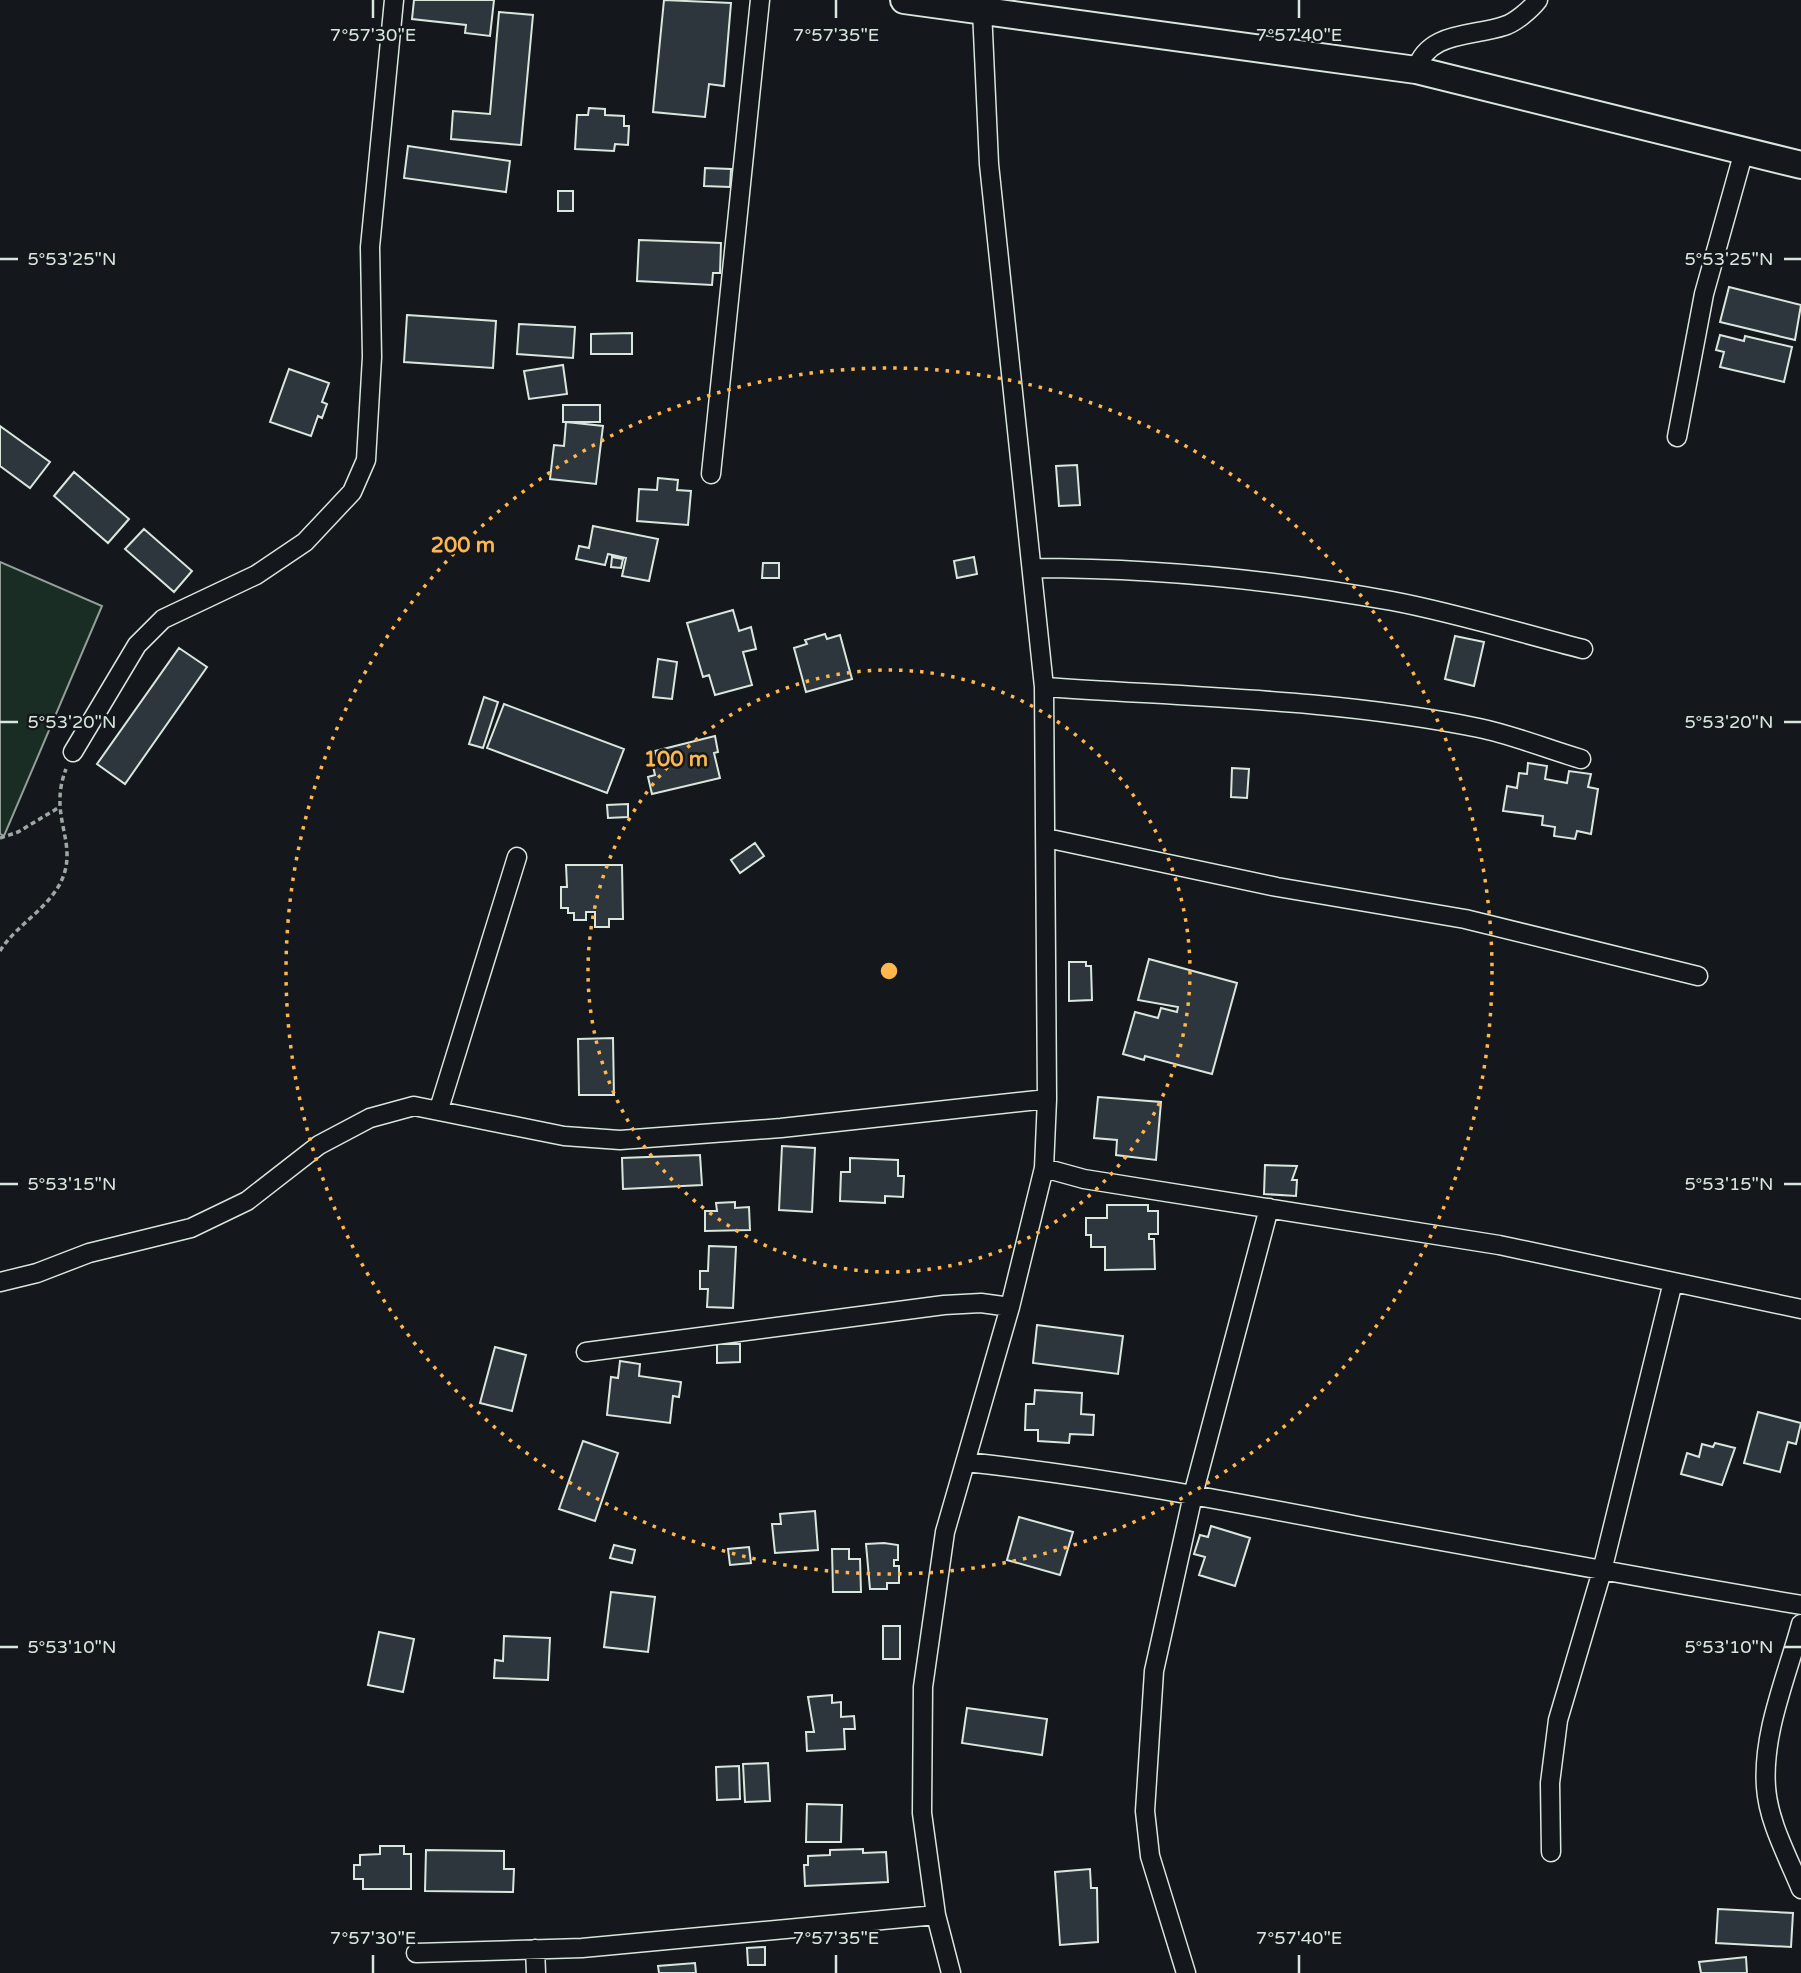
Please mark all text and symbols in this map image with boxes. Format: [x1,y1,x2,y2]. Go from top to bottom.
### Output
text: 7°57'30"E [330,24,416,46]
text: 7°57'35"E [793,24,879,46]
text: 7°57'40"E [1256,24,1342,46]
text: 5°53'25"N [28,248,116,270]
text: 5°53'25"N [1685,248,1773,270]
text: 200 m [431,533,495,558]
text: 5°53'20"N [28,711,116,733]
text: 5°53'20"N [1685,711,1773,733]
text: 100 m [644,747,708,772]
centre of rings [877,959,901,983]
text: 5°53'15"N [28,1173,116,1195]
text: 5°53'15"N [1685,1173,1773,1195]
text: 5°53'10"N [28,1636,116,1658]
text: 5°53'10"N [1685,1636,1773,1658]
text: 7°57'30"E [330,1927,416,1949]
text: 7°57'35"E [793,1927,879,1949]
text: 7°57'40"E [1256,1927,1342,1949]

